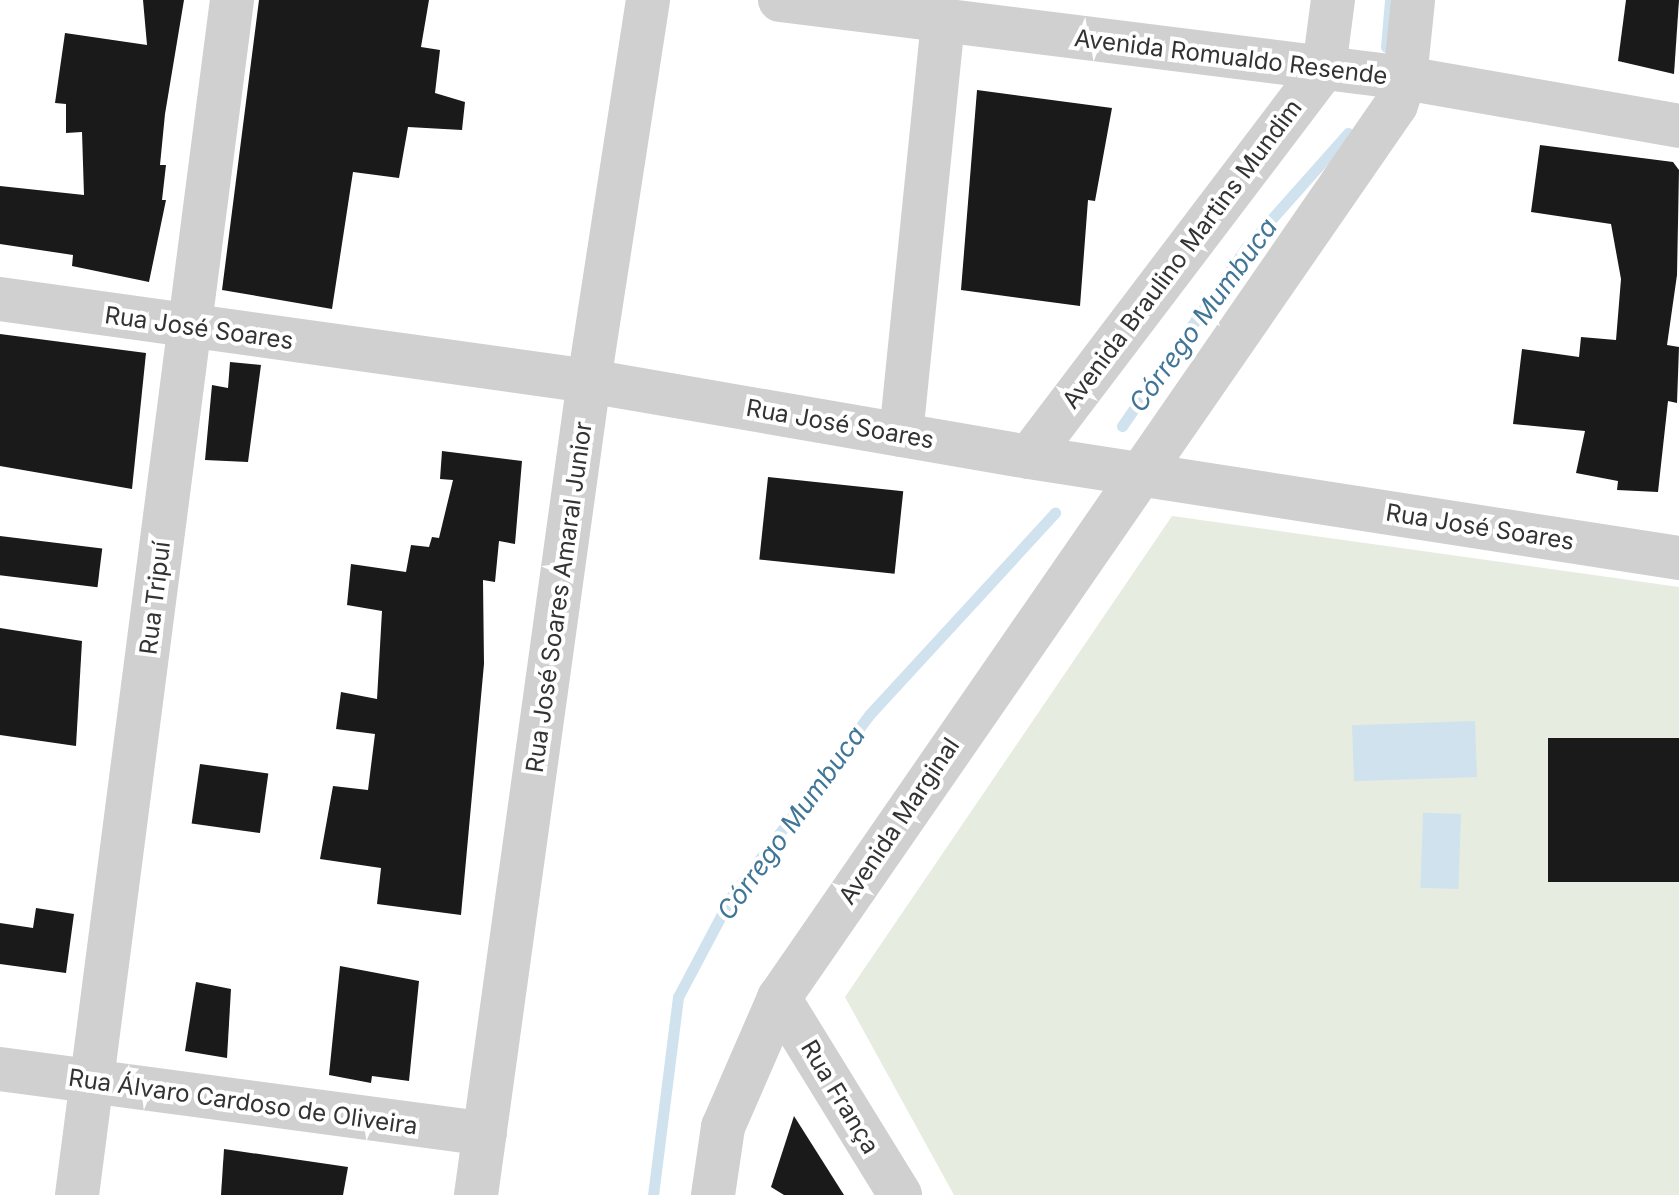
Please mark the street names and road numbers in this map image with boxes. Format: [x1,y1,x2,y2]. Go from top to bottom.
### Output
street label: Avenida Romualdo Resende [1073,23,1389,91]
street label: Avenida Braulino Martins Mundim [1056,94,1308,414]
street label: Rua José Soares [103,301,295,355]
street label: Rua José Soares [744,393,936,455]
street label: Rua José Soares Amaral Junior [520,420,598,774]
street label: Rua José Soares [1384,498,1576,556]
street label: Rua Tripuí [134,540,176,656]
street label: Avenida Marginal [833,732,965,910]
street label: Rua França [795,1035,885,1159]
street label: Rua Álvaro Cardoso de Oliveira [67,1063,419,1141]

